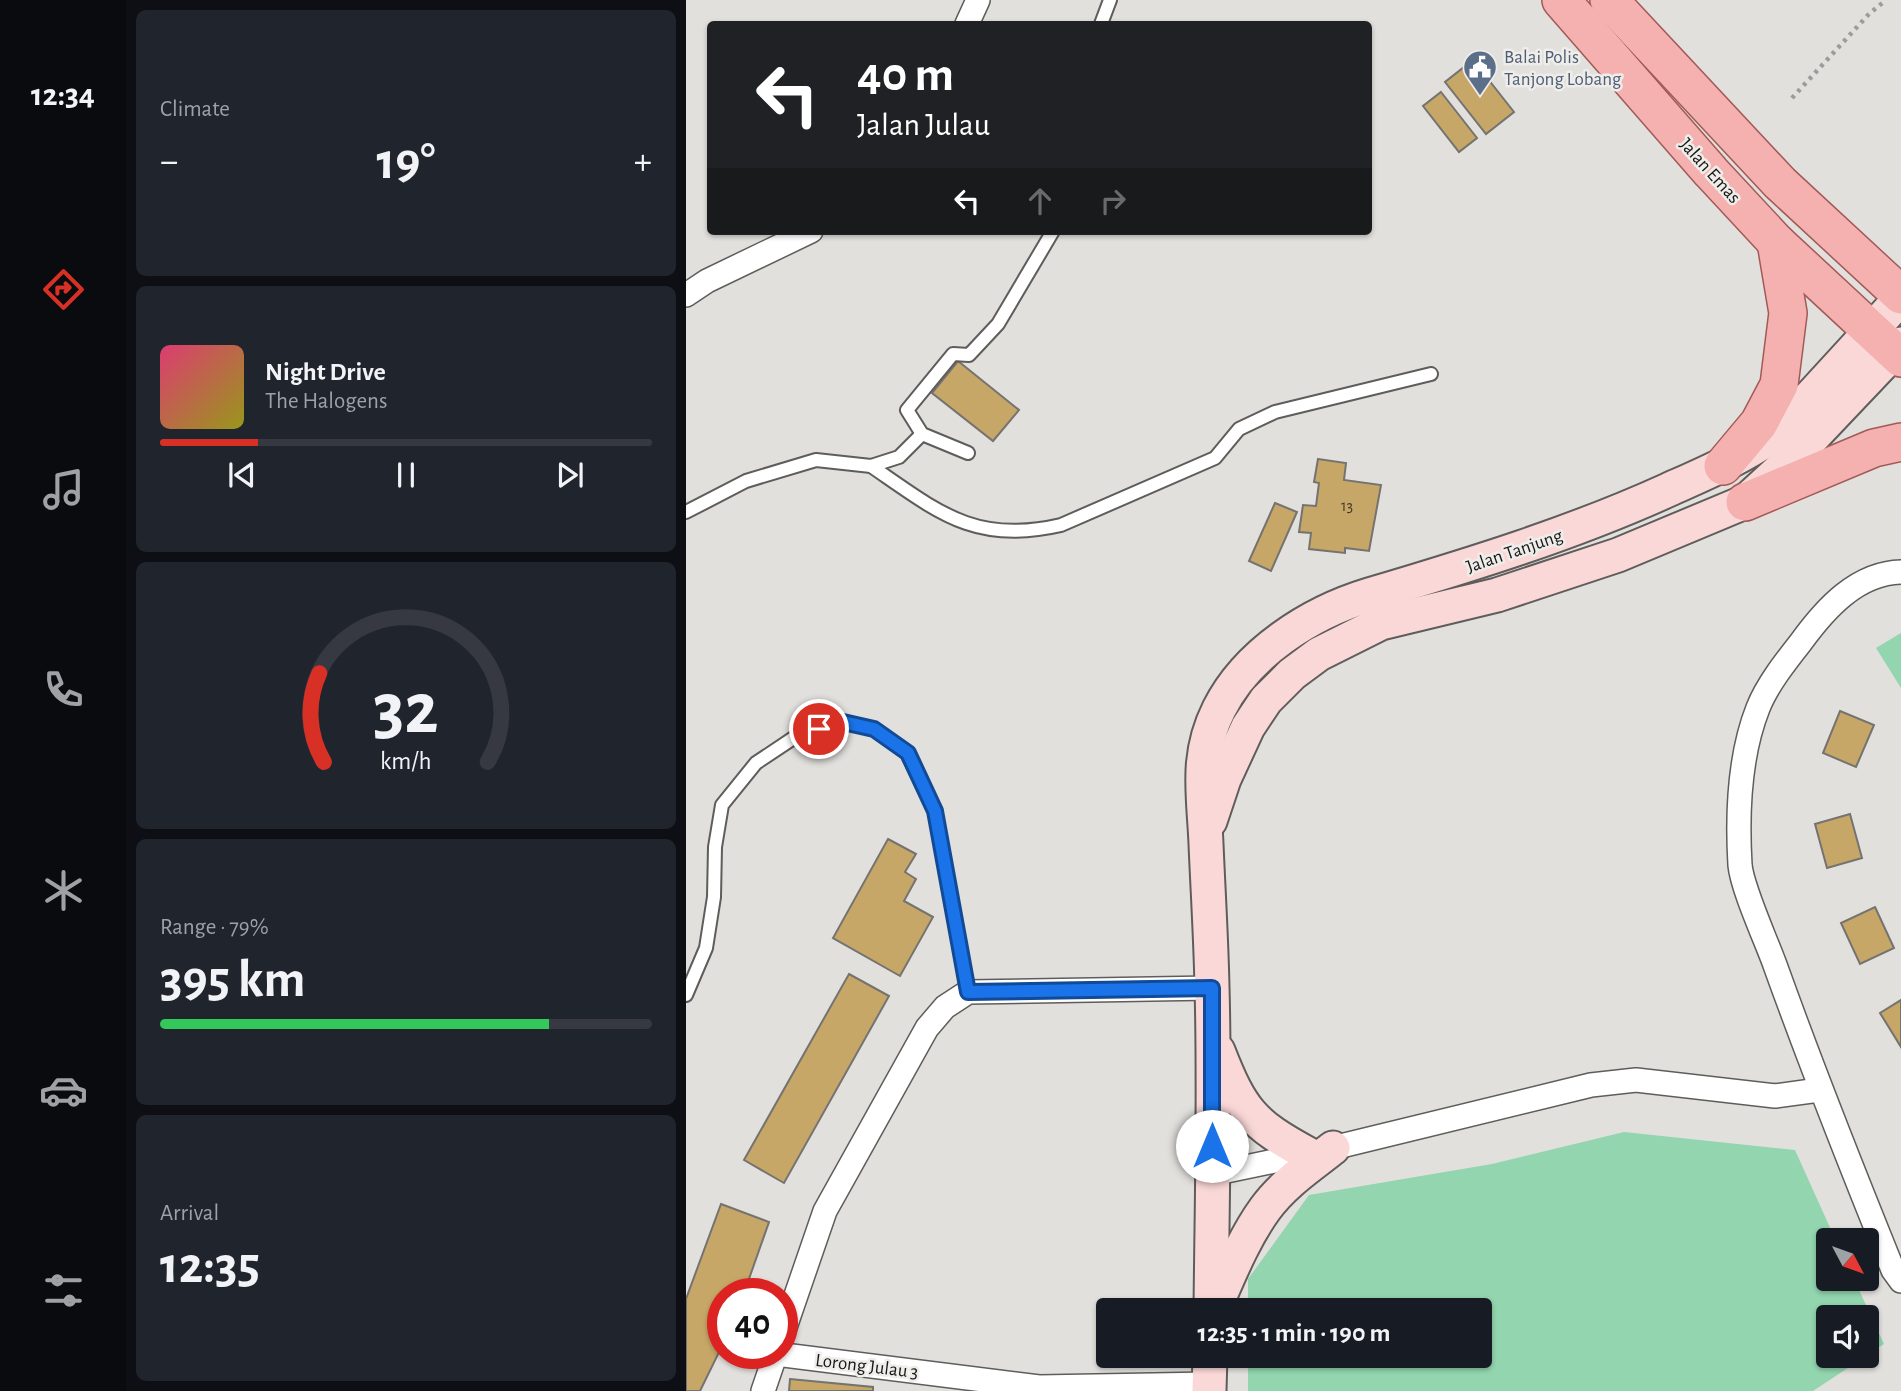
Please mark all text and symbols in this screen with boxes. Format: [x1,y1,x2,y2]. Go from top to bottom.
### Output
public building icon: Balai Polis Tanjong Lobang [1461,48,1499,97]
place label: Balai Polis Tanjong Lobang [1504,48,1622,89]
icon: left [742,49,833,140]
text: 40 m [857,51,954,100]
text: 12:34 [31,79,95,111]
text: Climate [160,98,230,121]
text: Jalan Julau [857,109,990,141]
street label: Jalan Emas [1676,135,1744,207]
text: 19° [376,136,436,188]
text: − [160,143,178,181]
text: + [634,143,652,181]
icon: left [948,182,986,220]
icon: ahead [1021,182,1059,220]
icon: right [1094,182,1132,220]
icon: directions [39,265,88,314]
text: Night Drive [265,359,386,385]
text: The Halogens [265,390,387,413]
icon: previous [223,456,261,494]
icon: pause [387,456,425,494]
icon: next [551,456,589,494]
icon: music [39,465,88,514]
house number: 13 [1341,498,1353,514]
street label: Jalan Tanjung [1464,526,1566,577]
icon: phone [39,665,88,714]
text: 32 [373,674,439,747]
pin [789,699,849,759]
icon: arrive [800,710,838,748]
text: km/h [380,748,432,773]
icon: climate [39,866,88,915]
text: Range · 79% [160,916,269,939]
text: 395 km [160,954,306,1006]
icon: car [39,1066,88,1115]
position arrow [1175,1109,1249,1183]
text: Arrival [160,1202,219,1225]
north arrow [1816,1228,1880,1292]
map controls [1816,1228,1879,1368]
text: 12:35 [160,1240,260,1292]
icon: filters [39,1266,88,1315]
speed limit sign: 40 [707,1278,798,1369]
button: sound [1816,1305,1879,1368]
text: 12:35 · 1 min · 190 m [1198,1320,1390,1346]
street label: Lorong Julau 3 [814,1351,919,1382]

